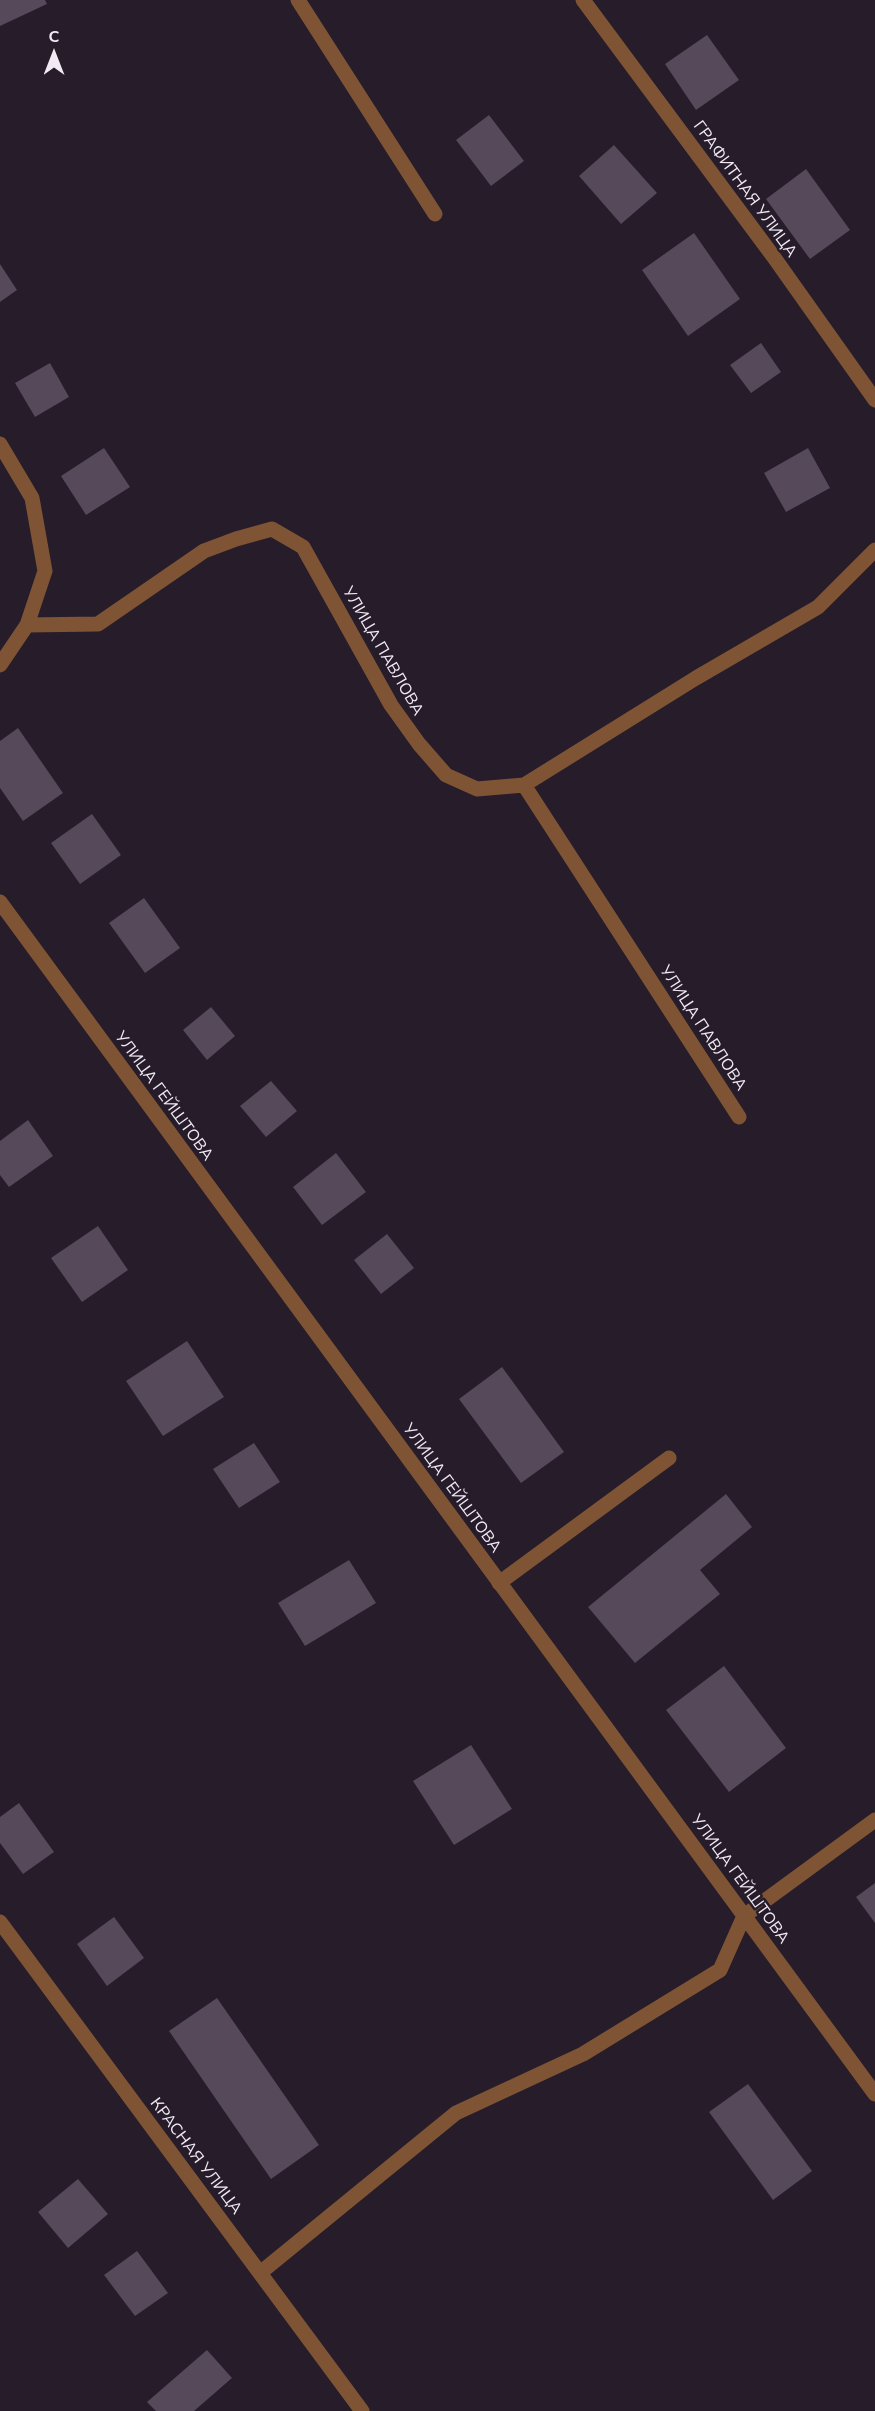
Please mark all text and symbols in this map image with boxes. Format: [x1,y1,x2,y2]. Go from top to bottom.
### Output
north arrow [24,24,84,84]
text: С [49,26,59,46]
street label: ГРАФИТНАЯ УЛИЦА [689,117,801,261]
street label: УЛИЦА ПАВЛОВА [338,583,428,719]
street label: УЛИЦА ПАВЛОВА [655,962,751,1094]
street label: УЛИЦА ГЕЙШТОВА [111,1028,217,1164]
street label: УЛИЦА ГЕЙШТОВА [399,1420,505,1556]
street label: УЛИЦА ГЕЙШТОВА [687,1811,793,1947]
street label: КРАСНАЯ УЛИЦА [146,2094,246,2218]

